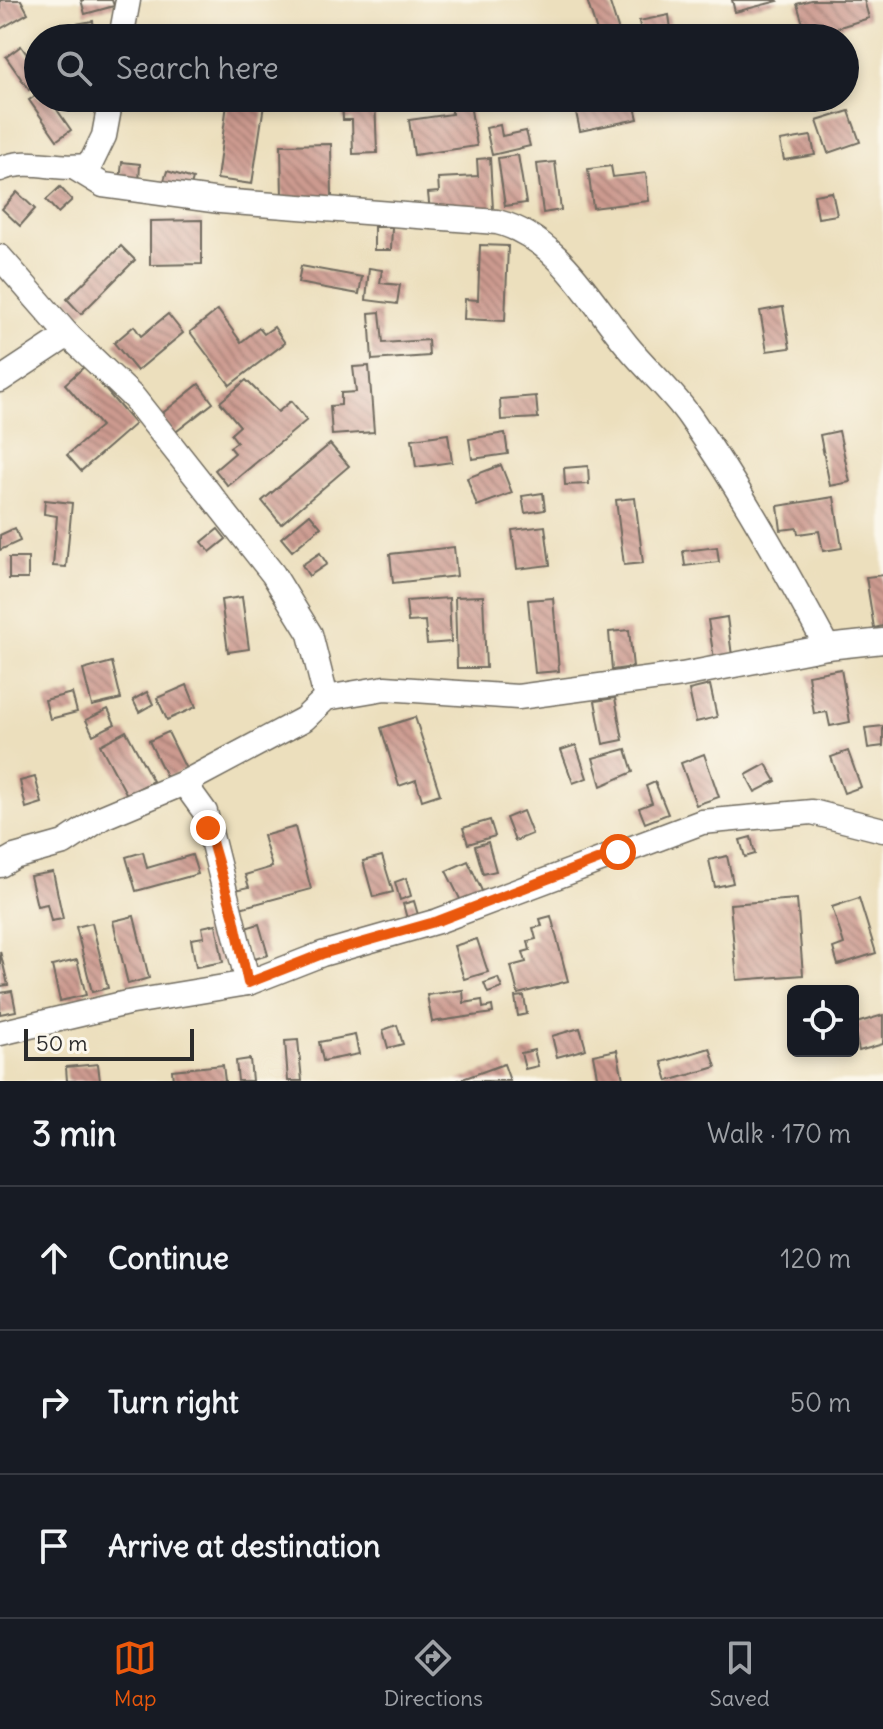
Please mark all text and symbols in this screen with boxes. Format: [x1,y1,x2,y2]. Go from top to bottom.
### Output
search box [24,24,859,112]
icon: search [52,46,96,90]
text: Search here [116,49,279,87]
route end [190,810,226,846]
route start [600,834,636,870]
map controls [787,985,859,1057]
button: locate [787,985,859,1057]
scale bar [24,1025,194,1061]
text: 50 m [36,1029,88,1057]
text: 3 min [32,1112,117,1155]
text: Walk · 170 m [707,1117,851,1150]
icon: ahead [32,1236,76,1280]
text: Continue [108,1239,229,1277]
text: 120 m [780,1242,851,1275]
icon: right [32,1380,76,1424]
text: Turn right [108,1383,239,1421]
text: 50 m [790,1386,851,1419]
icon: arrive [32,1524,76,1568]
text: Arrive at destination [108,1527,380,1565]
tab: Map [113,1636,157,1712]
tab: Directions [384,1636,483,1712]
tab: Saved [709,1636,770,1712]

